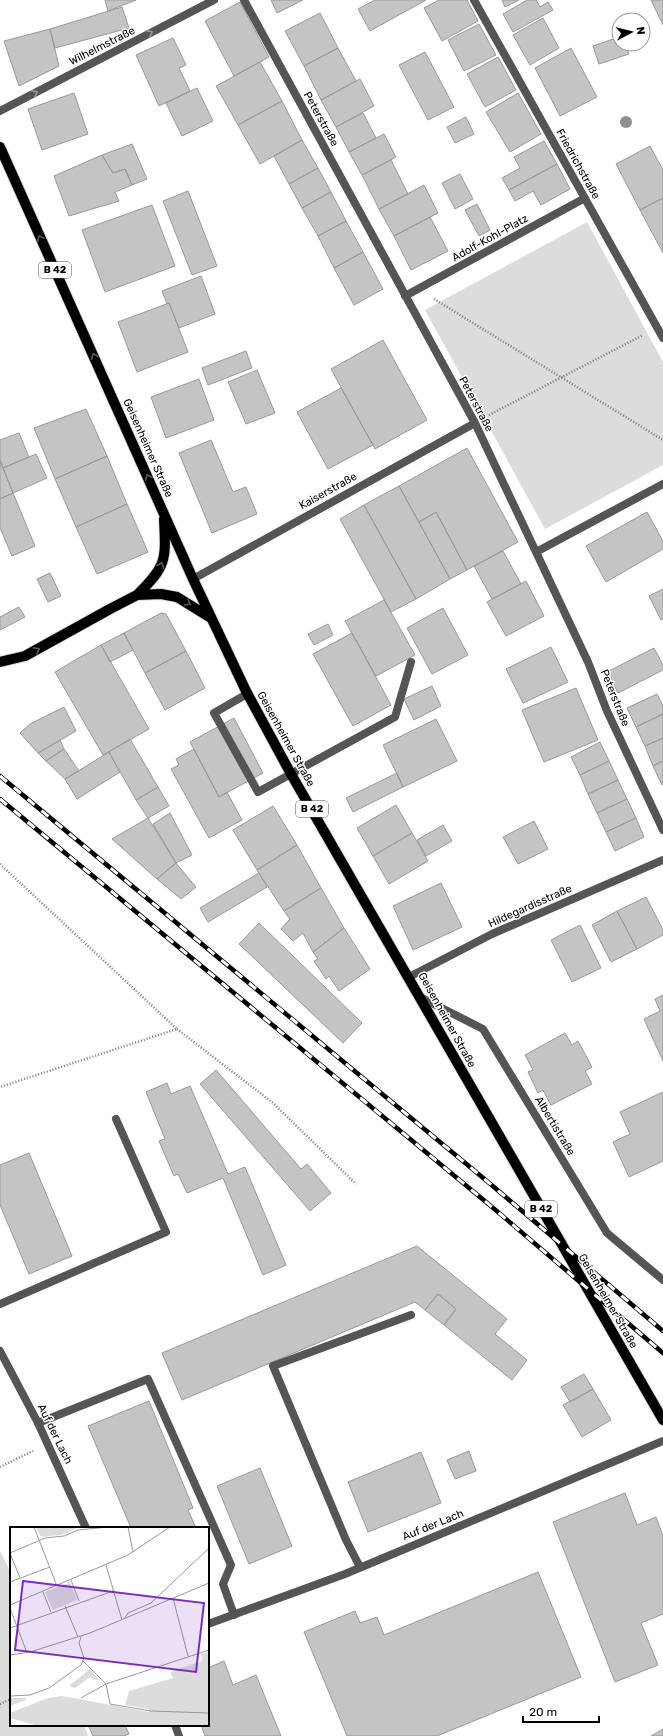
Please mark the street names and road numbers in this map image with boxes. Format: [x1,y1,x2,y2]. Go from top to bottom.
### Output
street label: Wilhelmstraße [67,24,137,68]
street label: Peterstraße [301,89,341,149]
street label: Friedrichstraße [553,127,603,201]
street label: Adolf-Kohl-Platz [450,212,531,264]
road number: B 42 [39,262,71,278]
street label: Peterstraße [456,374,496,434]
street label: Geisenheimer Straße [120,397,176,499]
street label: Kaiserstraße [297,470,359,512]
street label: Peterstraße [598,668,632,728]
street label: Geisenheimer Straße [254,689,318,789]
road number: B 42 [296,801,328,817]
street label: Hildegardisstraße [486,882,574,930]
street label: Geisenheimer Straße [415,970,479,1070]
street label: Albertistraße [532,1094,578,1158]
road number: B 42 [525,1201,557,1217]
street label: Geisenheimer Straße [576,1252,640,1350]
street label: Auf der Lach [35,1402,75,1466]
street label: Auf der Lach [400,1507,466,1543]

